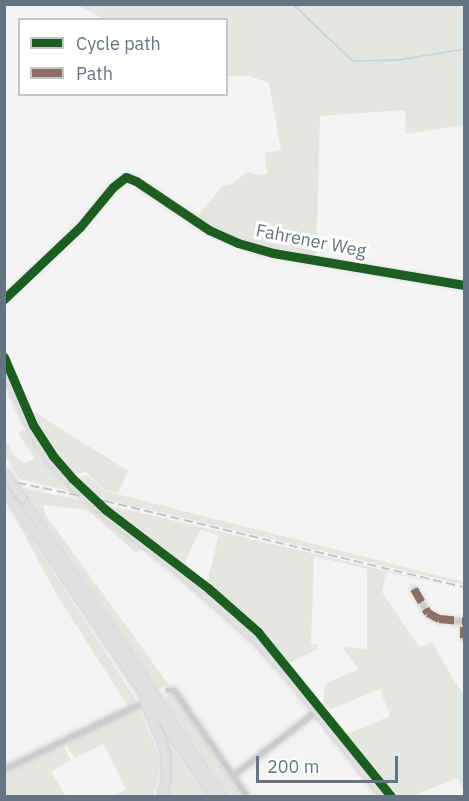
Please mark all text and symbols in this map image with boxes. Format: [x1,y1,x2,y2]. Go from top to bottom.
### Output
legend [18,18,228,96]
text: Cycle path [76,32,161,55]
text: Path [76,62,113,85]
street label: Fahrener Weg [254,220,368,262]
scale bar [259,744,402,782]
text: 200 m [267,755,319,778]

